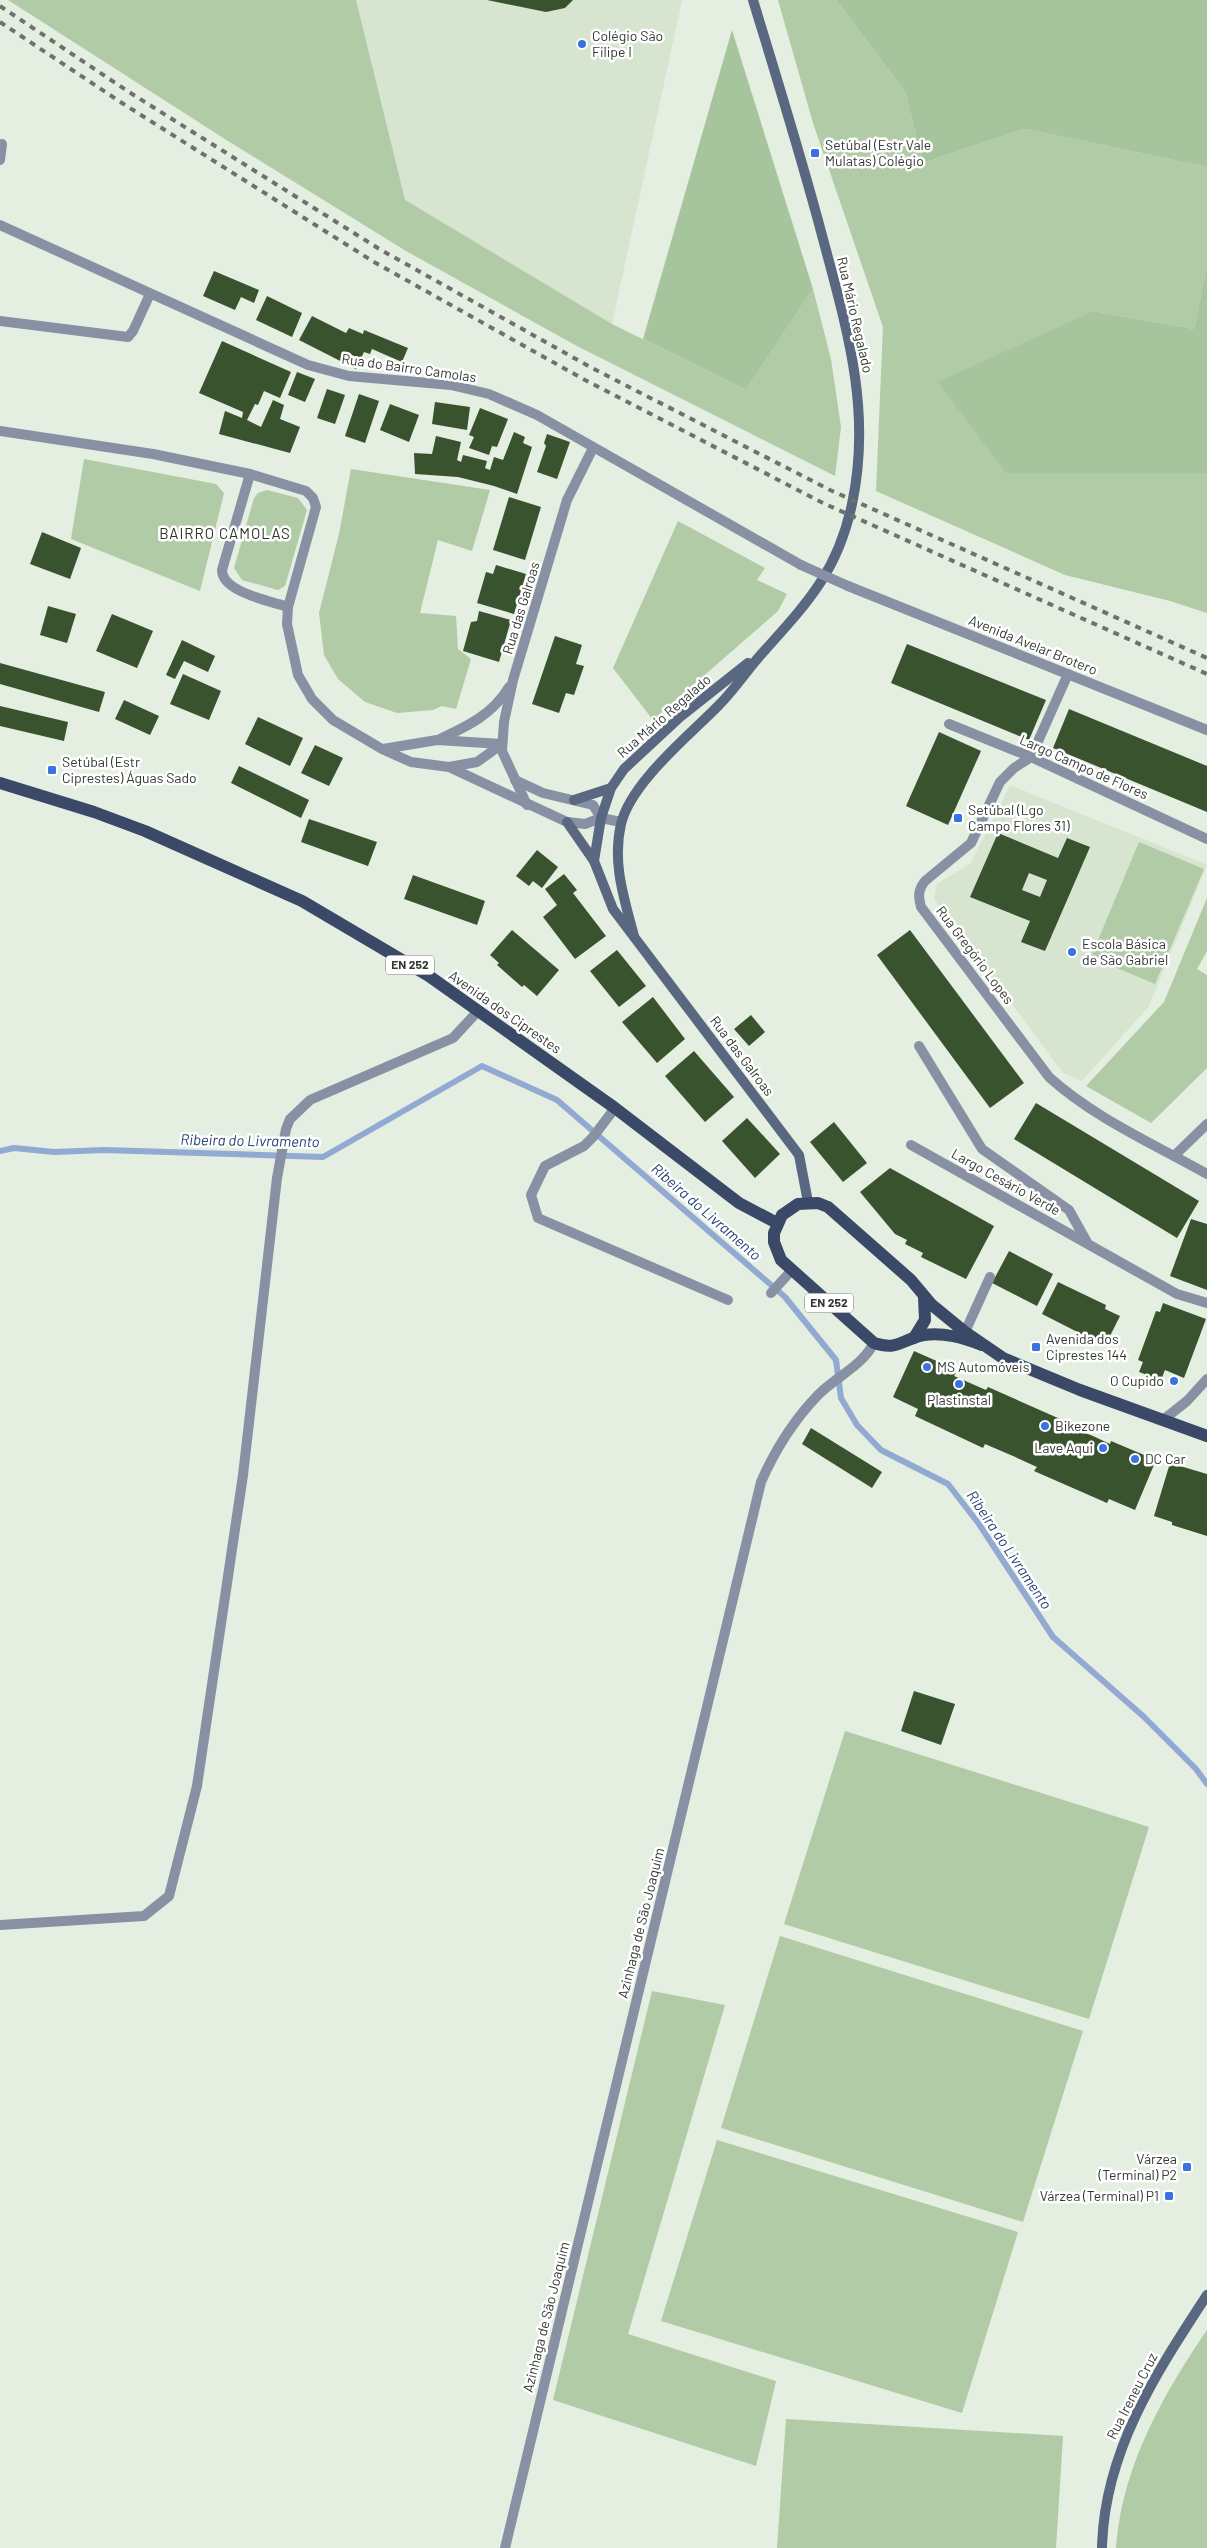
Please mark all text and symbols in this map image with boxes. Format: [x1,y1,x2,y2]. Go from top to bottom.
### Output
place label: Colégio São Filipe I [592,27,663,60]
marker: Colégio São Filipe I [576,38,588,50]
place label: Setúbal (Estr Vale Mulatas) Colégio [825,136,931,169]
marker: Setúbal (Estr Vale Mulatas) Colégio [809,147,821,159]
street label: Rua Mário Regalado [834,255,877,375]
street label: Rua do Bairro Camolas [341,350,478,385]
district label: BAIRRO CAMOLAS [159,524,291,542]
street label: Rua das Galroas [498,559,543,656]
street label: Avenida Avelar Brotero [966,611,1100,678]
street label: Rua Mário Regalado [613,670,714,761]
street label: Largo Campo de Flores [1017,731,1151,803]
place label: Setúbal (Estr Ciprestes) Águas Sado [62,753,197,786]
marker: Setúbal (Estr Ciprestes) Águas Sado [46,764,58,776]
place label: Setúbal (Lgo Campo Flores 31) [968,801,1070,834]
marker: Setúbal (Lgo Campo Flores 31) [952,812,964,824]
street label: Rua Gregório Lopes [933,902,1018,1007]
place label: Escola Básica de São Gabriel [1082,935,1168,968]
marker: Escola Básica de São Gabriel [1066,946,1078,958]
road number: EN 252 [386,956,434,974]
street label: Avenida dos Ciprestes [446,966,565,1057]
street label: Rua das Galroas [707,1012,778,1099]
water label: Ribeira do Livramento [180,1130,320,1150]
street label: Largo Cesário Verde [949,1145,1064,1219]
water label: Ribeira do Livramento [648,1159,765,1264]
road number: EN 252 [805,1294,853,1312]
place label: Avenida dos Ciprestes 144 [1046,1330,1127,1363]
marker: Avenida dos Ciprestes 144 [1030,1341,1042,1353]
place label: MS Automóveis [937,1358,1030,1375]
marker: MS Automóveis [921,1361,933,1373]
place label: O Cupido [1110,1372,1164,1389]
marker: O Cupido [1168,1375,1180,1387]
marker: Plastinstal [953,1378,965,1390]
place label: Plastinstal [927,1391,991,1408]
place label: Bikezone [1055,1417,1110,1434]
marker: Bikezone [1039,1420,1051,1432]
place label: Lave Aqui [1034,1439,1093,1456]
marker: Lave Aqui [1097,1442,1109,1454]
place label: DC Car [1145,1450,1186,1467]
marker: DC Car [1129,1453,1141,1465]
water label: Ribeira do Livramento [963,1487,1056,1612]
street label: Azinhaga de São Joaquim [614,1846,667,2000]
place label: Várzea (Terminal) P2 [1097,2150,1177,2183]
marker: Várzea (Terminal) P2 [1181,2161,1193,2173]
place label: Várzea (Terminal) P1 [1040,2187,1159,2204]
marker: Várzea (Terminal) P1 [1163,2190,1175,2202]
street label: Azinhaga de São Joaquim [519,2240,572,2394]
street label: Rua Ireneu Cruz [1102,2350,1161,2442]

